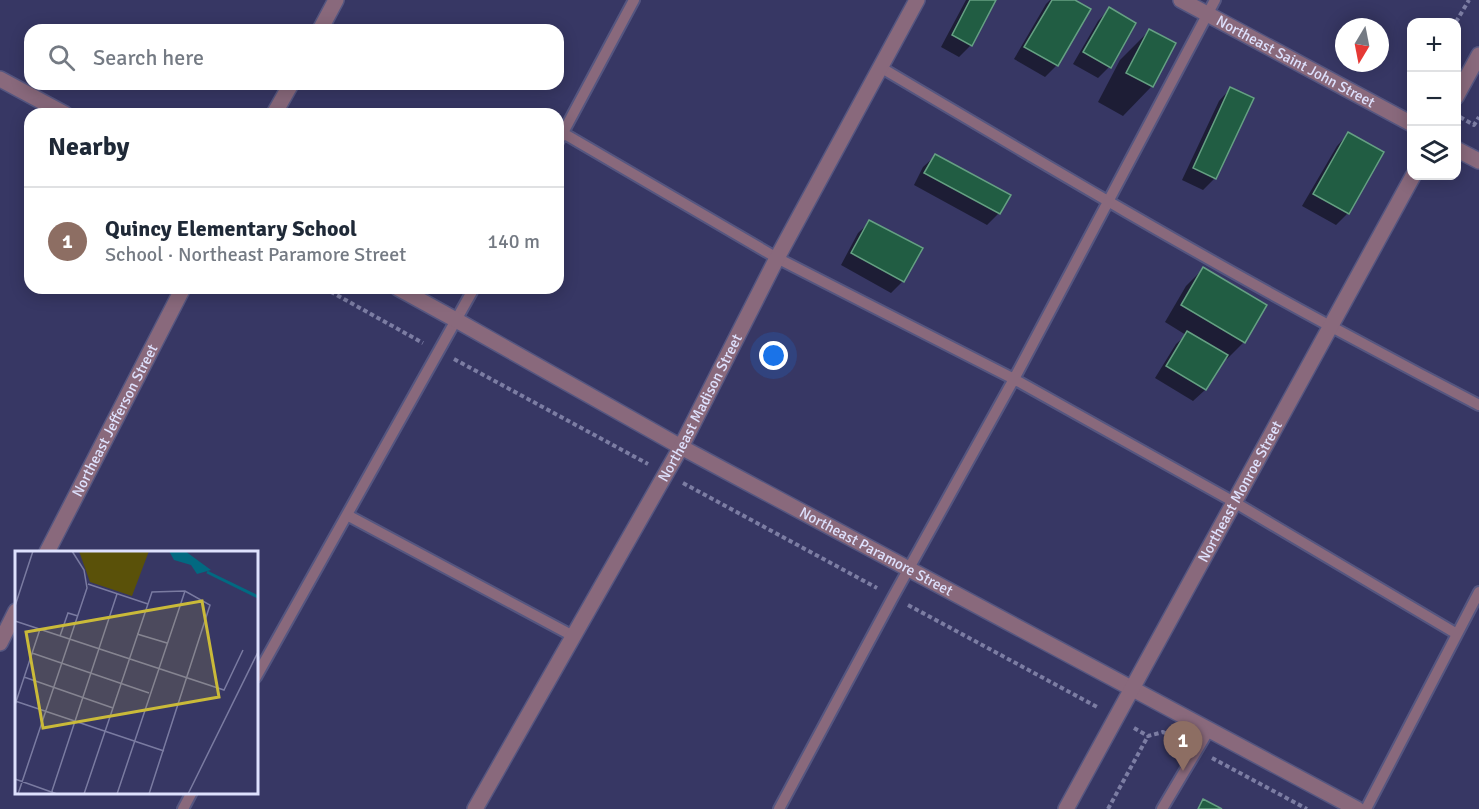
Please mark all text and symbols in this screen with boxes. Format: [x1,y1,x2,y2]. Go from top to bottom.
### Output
street label: Northeast Saint John Street [1213,12,1378,111]
north arrow [1335,18,1389,72]
map controls [1407,18,1461,180]
button: + [1407,18,1461,72]
search box [24,24,564,90]
icon: search [45,41,78,74]
text: Search here [93,44,204,71]
button: − [1407,72,1461,126]
button: layers [1407,126,1461,180]
text: Nearby [48,131,129,163]
text: Quincy Elementary School [105,215,357,242]
text: 1 [62,229,73,254]
text: 140 m [487,229,540,254]
text: School · Northeast Paramore Street [105,242,406,267]
street label: Northeast Madison Street [654,331,746,485]
street label: Northeast Jefferson Street [68,341,162,500]
your location [759,341,788,370]
street label: Northeast Monroe Street [1194,418,1286,565]
street label: Northeast Paramore Street [796,503,956,600]
inset map [15,551,258,794]
pin: 1 [1164,722,1202,771]

